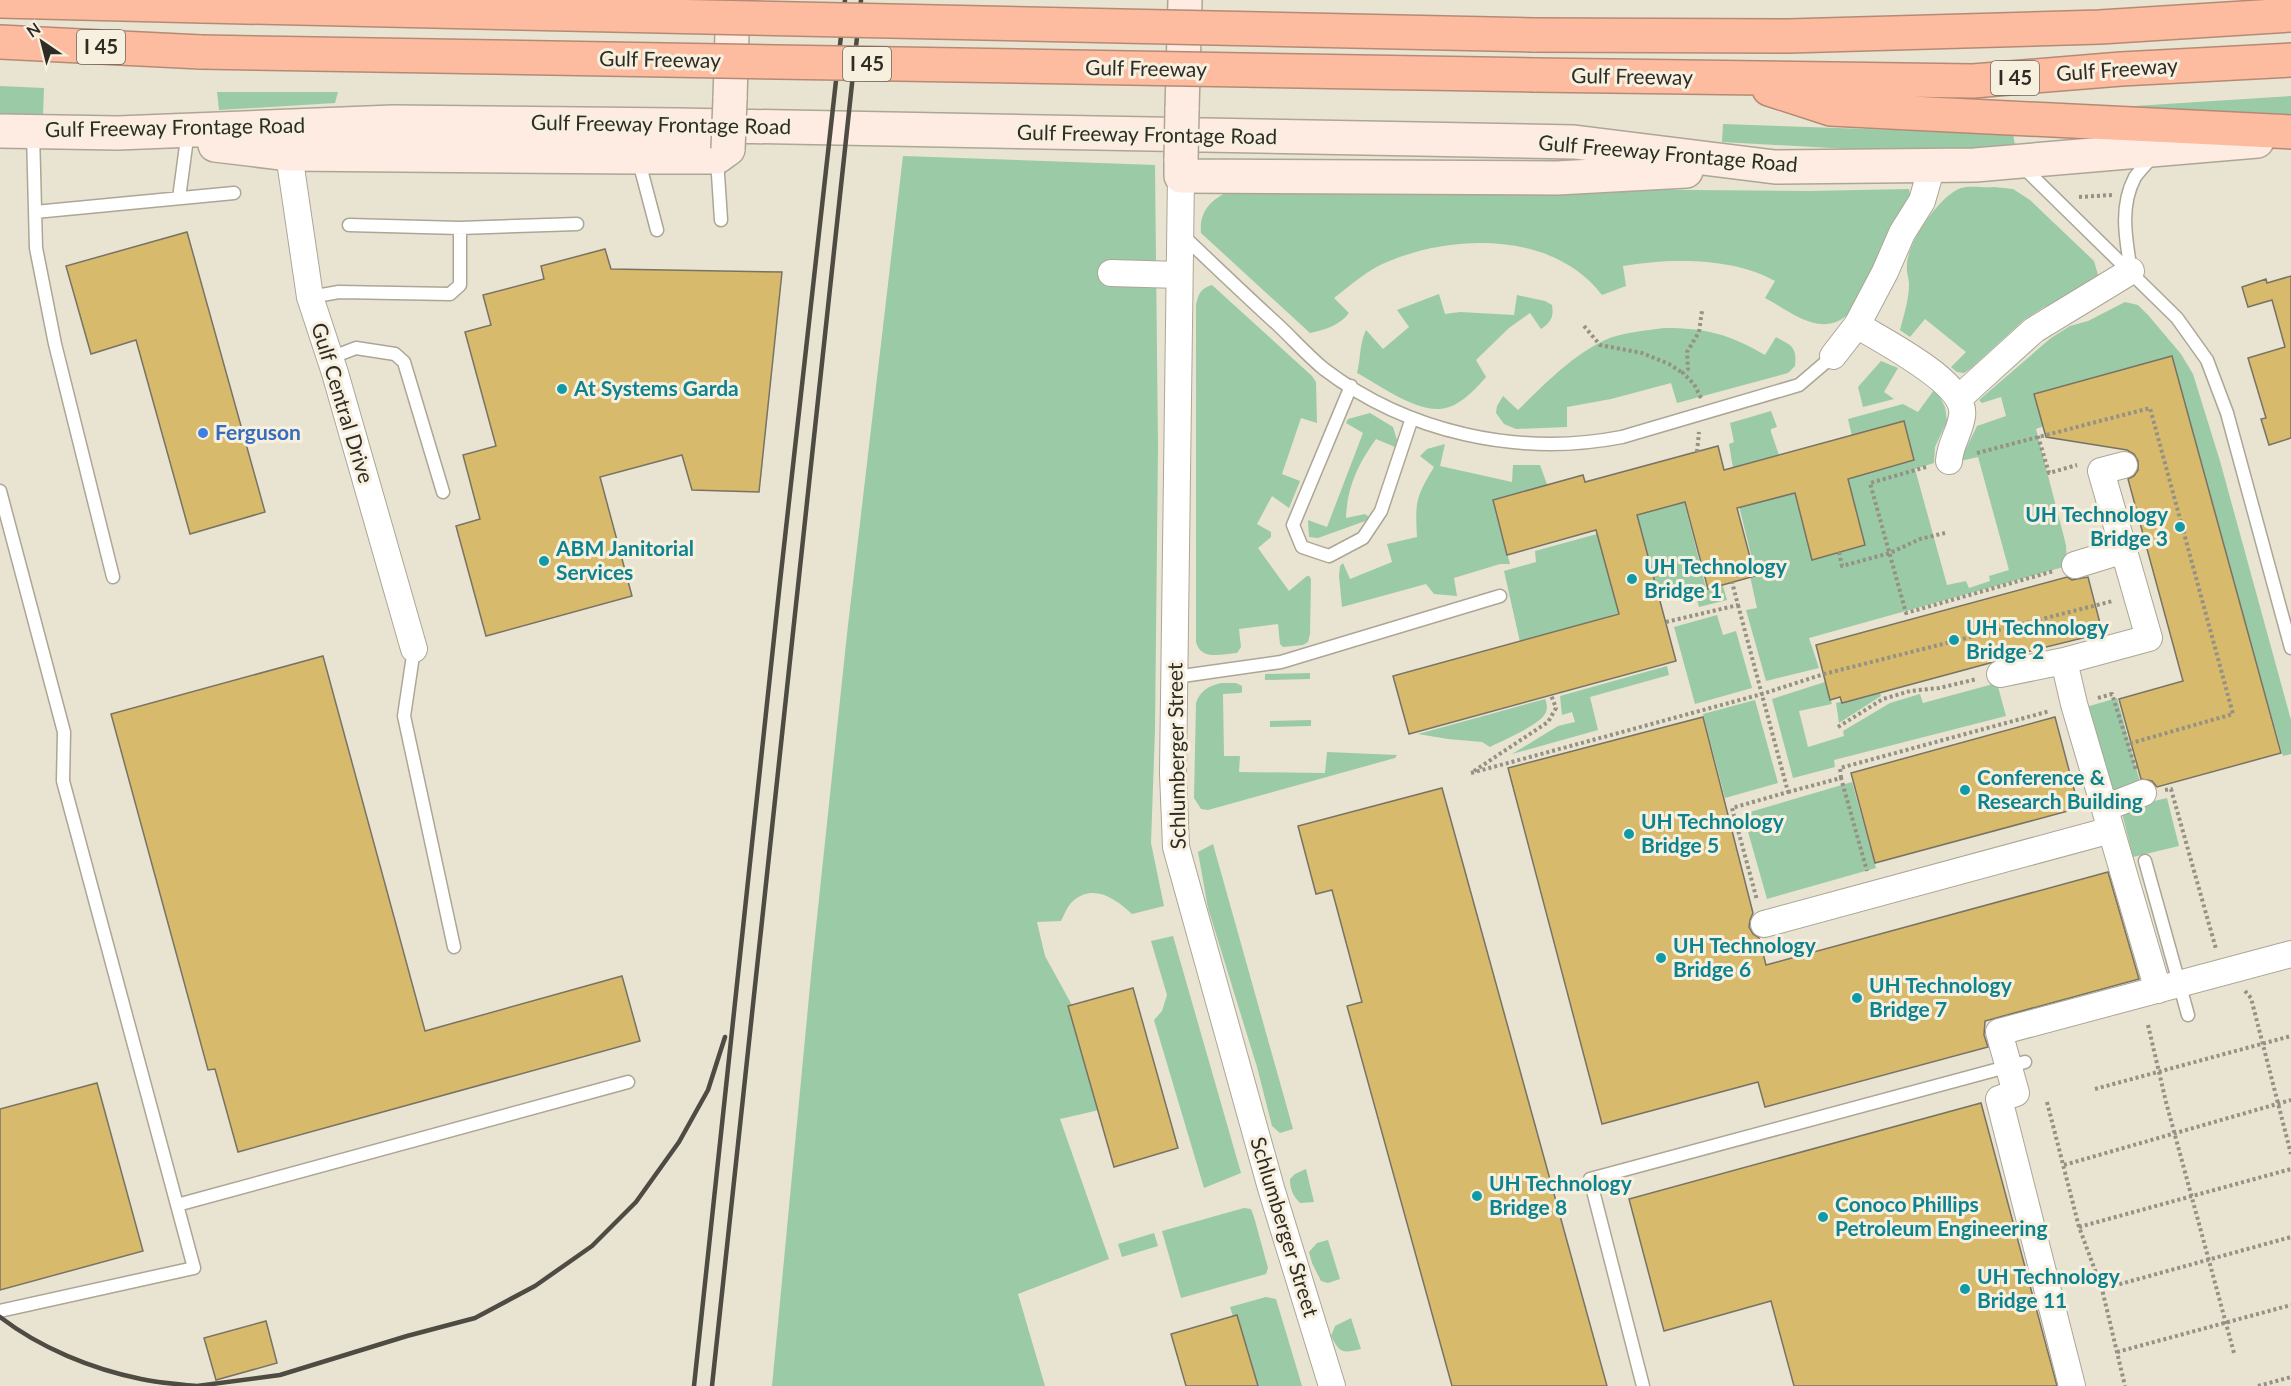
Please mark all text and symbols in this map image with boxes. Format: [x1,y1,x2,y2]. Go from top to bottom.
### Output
north arrow [12,12,72,72]
text: N [23,18,44,41]
road number: I 45 [77,30,125,64]
street label: Gulf Freeway [599,45,721,72]
road number: I 45 [843,47,891,81]
street label: Gulf Freeway [2055,52,2179,85]
street label: Gulf Freeway [1085,54,1207,81]
road number: I 45 [1991,61,2039,95]
street label: Gulf Freeway [1571,62,1693,89]
street label: Gulf Freeway Frontage Road [531,109,791,138]
street label: Gulf Freeway Frontage Road [45,112,305,141]
street label: Gulf Freeway Frontage Road [1017,119,1277,148]
street label: Gulf Freeway Frontage Road [1537,129,1799,176]
street label: Gulf Central Drive [307,319,380,486]
place label: At Systems Garda [573,375,739,400]
marker: At Systems Garda [555,382,569,396]
place label: Ferguson [215,419,301,444]
marker: Ferguson [196,426,210,440]
place label: UH Technology Bridge 3 [2025,501,2169,550]
marker: UH Technology Bridge 3 [2173,520,2187,534]
place label: ABM Janitorial Services [555,535,694,584]
place label: UH Technology Bridge 1 [1644,553,1788,602]
marker: ABM Janitorial Services [537,554,551,568]
marker: UH Technology Bridge 1 [1625,572,1639,586]
place label: UH Technology Bridge 2 [1966,614,2110,663]
marker: UH Technology Bridge 2 [1947,633,1961,647]
street label: Schlumberger Street [1161,662,1190,850]
place label: Conference & Research Building [1977,764,2143,813]
marker: Conference & Research Building [1958,783,1972,797]
place label: UH Technology Bridge 5 [1641,808,1785,857]
marker: UH Technology Bridge 5 [1622,827,1636,841]
place label: UH Technology Bridge 6 [1673,932,1817,981]
marker: UH Technology Bridge 6 [1654,951,1668,965]
place label: UH Technology Bridge 7 [1869,972,2013,1021]
marker: UH Technology Bridge 7 [1850,991,1864,1005]
street label: Schlumberger Street [1246,1133,1325,1320]
place label: UH Technology Bridge 8 [1489,1170,1633,1219]
marker: UH Technology Bridge 8 [1470,1189,1484,1203]
place label: Conoco Phillips Petroleum Engineering [1835,1191,2047,1240]
marker: Conoco Phillips Petroleum Engineering [1816,1210,1830,1224]
place label: UH Technology Bridge 11 [1977,1263,2121,1312]
marker: UH Technology Bridge 11 [1958,1282,1972,1296]

